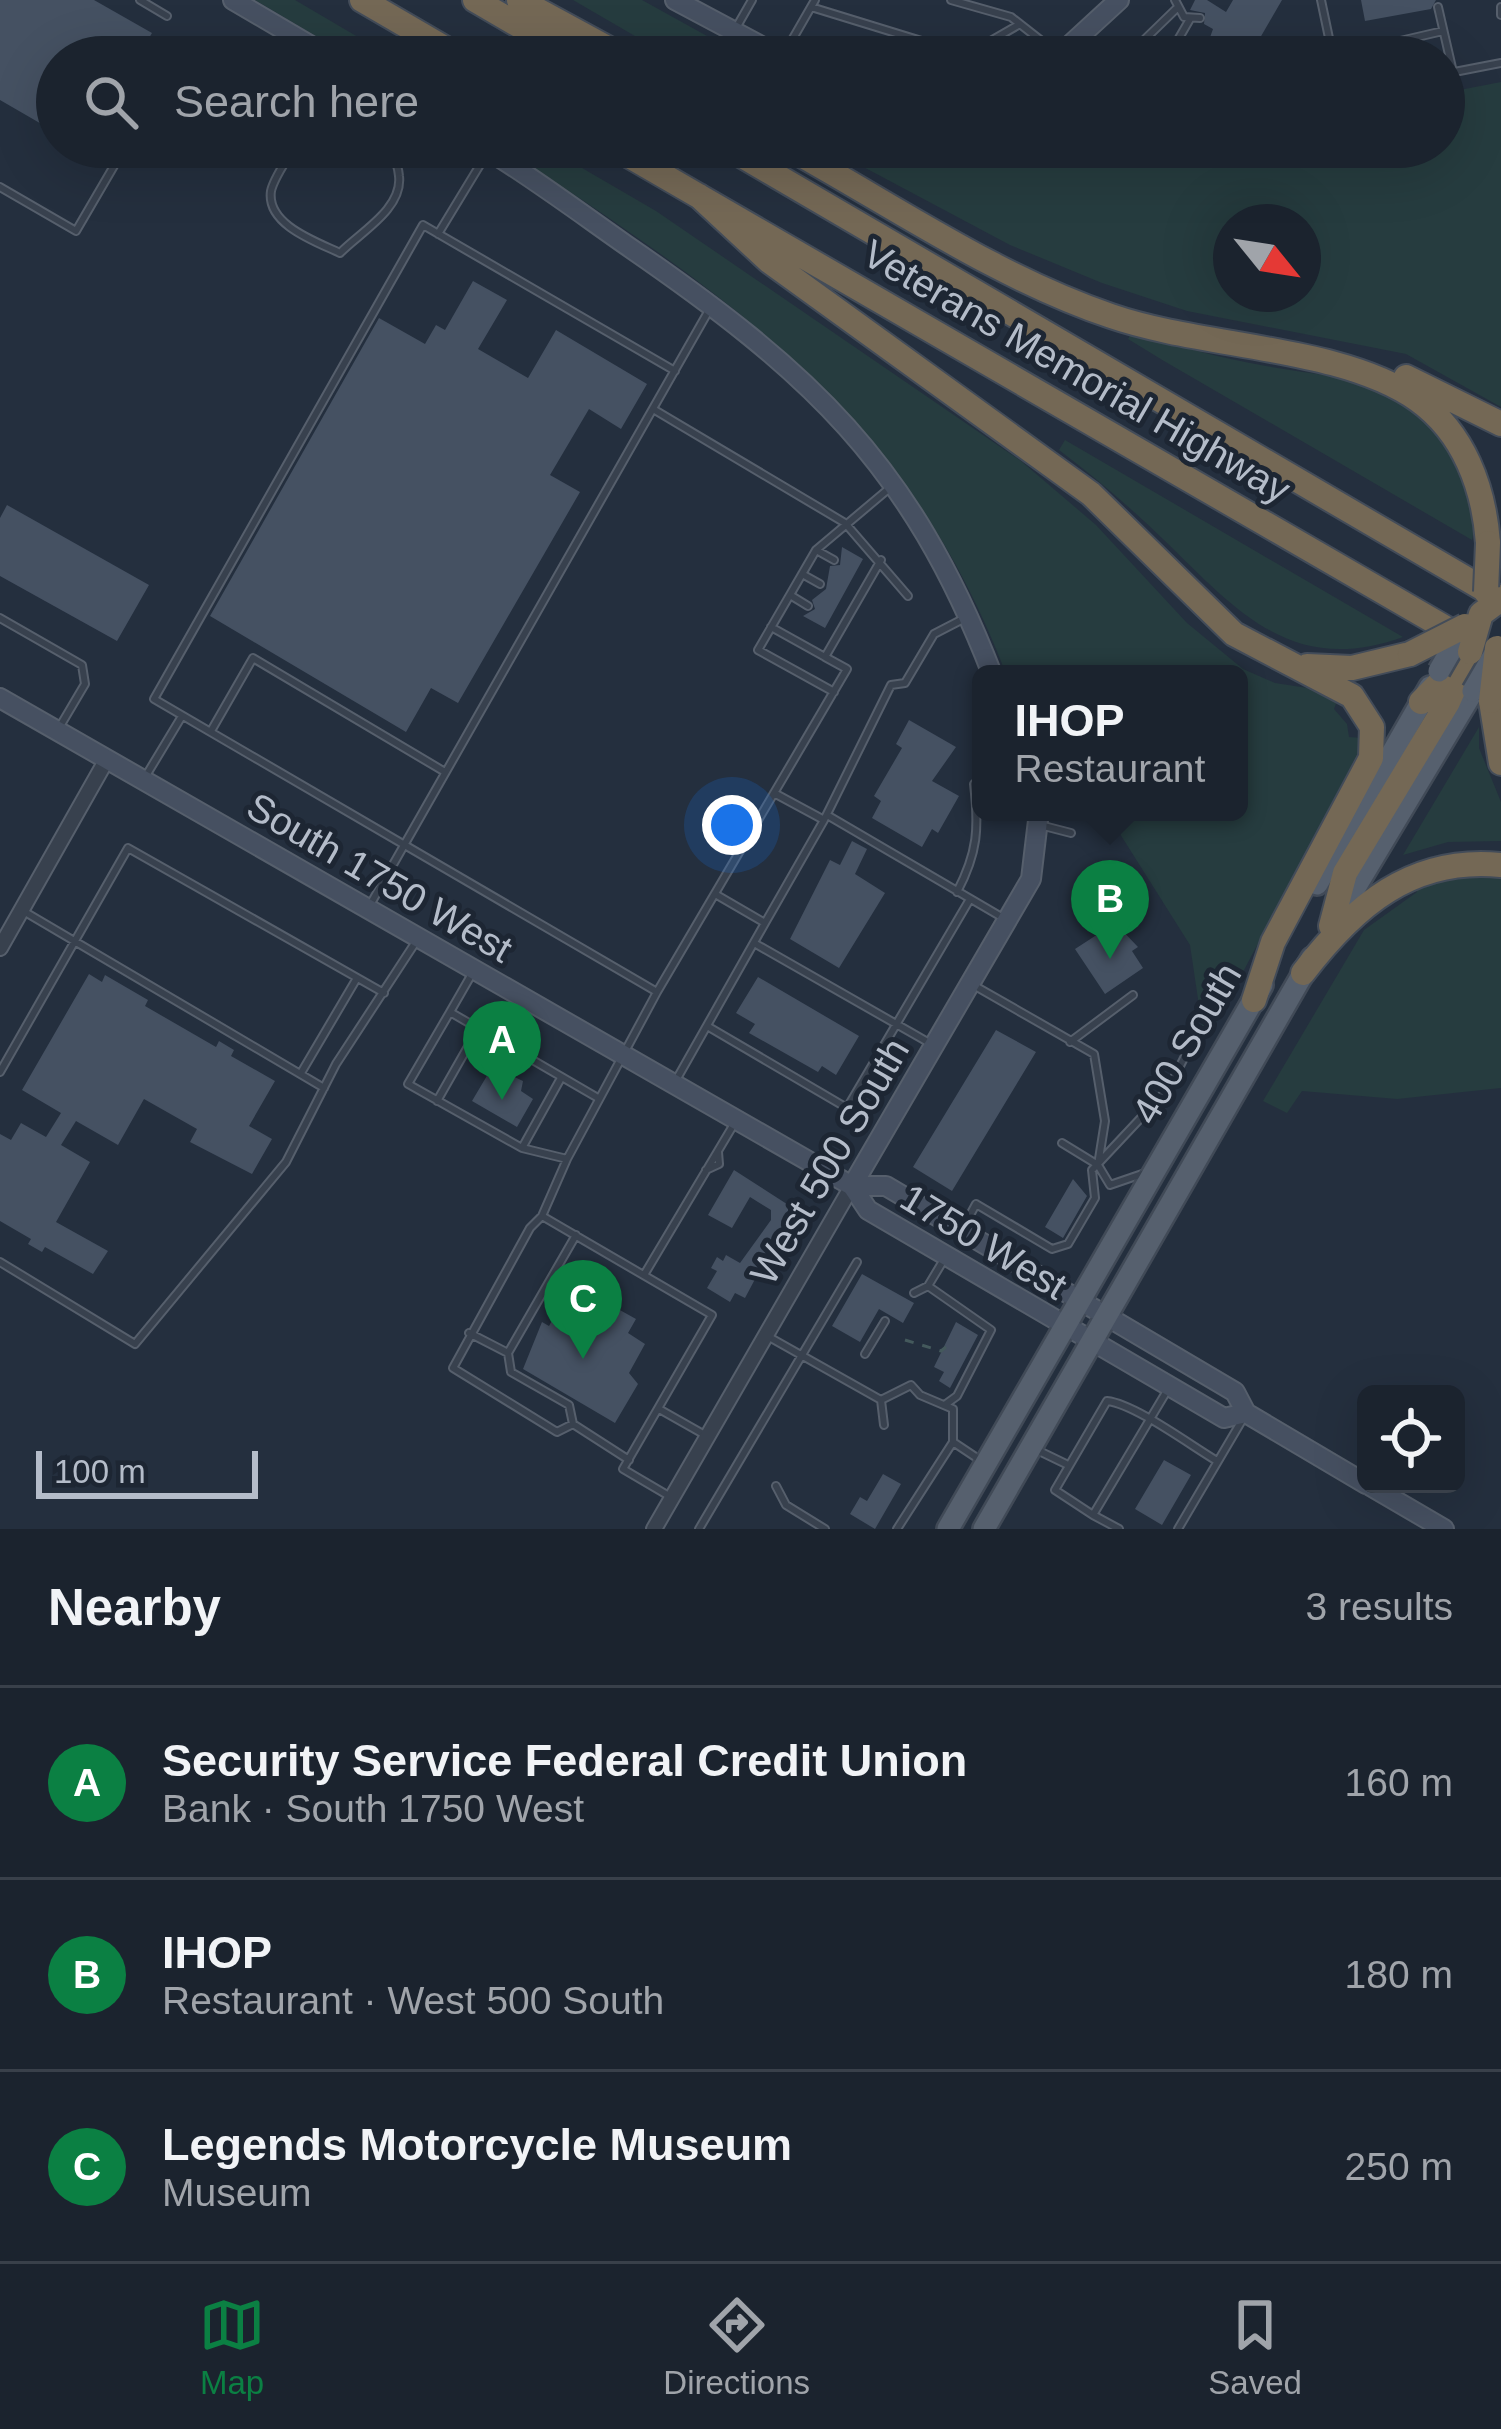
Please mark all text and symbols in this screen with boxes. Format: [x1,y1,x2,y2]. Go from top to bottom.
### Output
search box [36,36,1465,168]
icon: search [78,69,144,135]
text: Search here [174,76,419,127]
north arrow [1213,204,1321,312]
street label: Veterans Memorial Highway [856,231,1298,512]
popup [972,665,1248,821]
text: IHOP [1015,695,1125,746]
text: Restaurant [1015,747,1205,790]
street label: South 1750 West [240,784,520,971]
your location [702,795,762,855]
pin: B [1071,860,1149,959]
street label: 400 South [1123,955,1250,1131]
pin: A [463,1001,541,1100]
street label: West 500 South [742,1031,917,1292]
street label: 1750 West [893,1175,1075,1308]
pin: C [544,1260,622,1359]
map controls [1357,1385,1465,1493]
button: locate [1357,1385,1465,1493]
scale bar [36,1445,258,1498]
text: 100 m [54,1453,146,1490]
text: Nearby [48,1579,221,1636]
text: 3 results [1306,1585,1453,1628]
text: Security Service Federal Credit Union [162,1735,967,1786]
text: A [73,1761,101,1804]
text: 160 m [1345,1761,1453,1804]
text: Bank · South 1750 West [162,1787,584,1830]
text: IHOP [162,1927,272,1978]
text: B [73,1953,101,1996]
text: 180 m [1345,1953,1453,1996]
text: Restaurant · West 500 South [162,1979,664,2022]
text: Legends Motorcycle Museum [162,2119,792,2170]
text: C [73,2145,101,2188]
text: 250 m [1345,2145,1453,2188]
text: Museum [162,2171,312,2214]
tab: Map [199,2292,265,2402]
tab: Directions [663,2292,810,2402]
tab: Saved [1208,2292,1302,2402]

